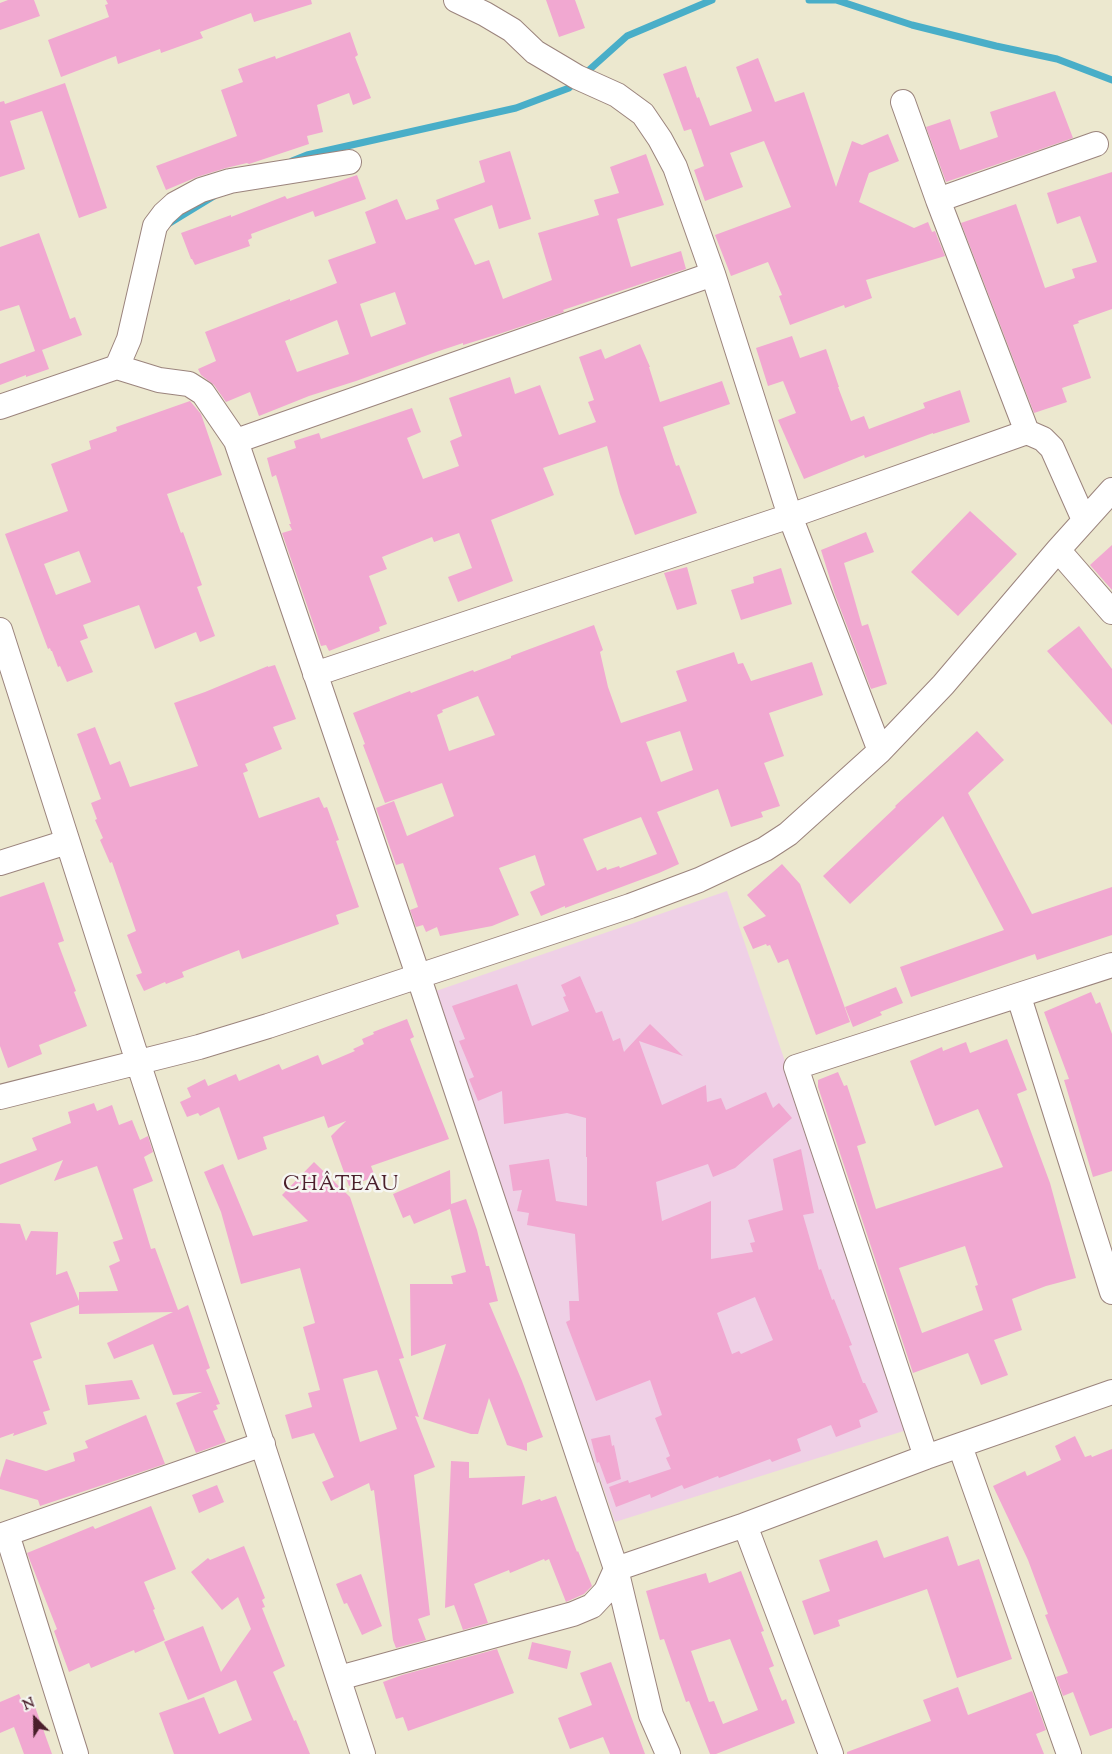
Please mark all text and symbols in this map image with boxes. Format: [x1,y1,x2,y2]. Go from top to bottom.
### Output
district label: CHÂTEAU [282,1173,400,1199]
north arrow [10,1694,60,1744]
text: N [20,1694,38,1717]

